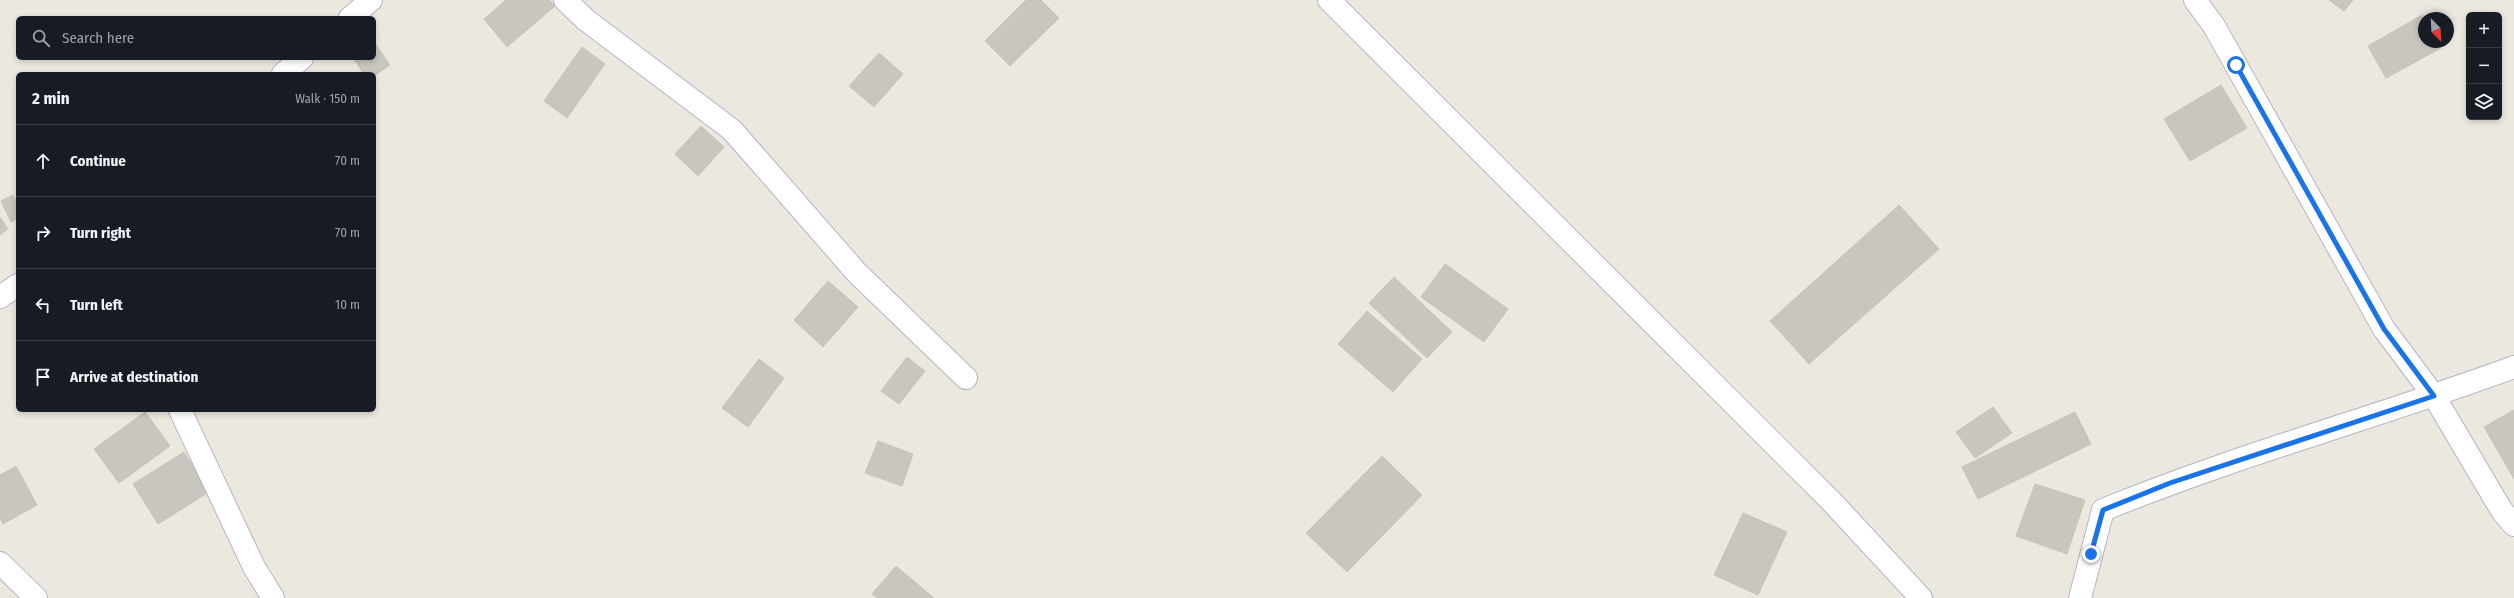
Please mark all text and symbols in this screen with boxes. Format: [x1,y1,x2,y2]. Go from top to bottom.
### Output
north arrow [2418,12,2454,48]
map controls [2466,12,2502,120]
button: + [2466,12,2502,48]
search box [16,16,376,60]
icon: search [30,27,52,49]
text: Search here [62,29,134,47]
button: − [2466,48,2502,84]
route start [2227,56,2245,74]
button: layers [2466,84,2502,120]
text: 2 min [32,88,70,109]
text: Walk · 150 m [295,91,360,106]
icon: ahead [32,150,54,172]
text: Continue [70,152,126,170]
text: 70 m [335,153,360,168]
icon: right [32,222,54,244]
text: Turn right [70,224,131,242]
text: 70 m [335,225,360,240]
icon: left [32,294,54,316]
text: Turn left [70,296,123,314]
text: 10 m [335,297,360,312]
icon: arrive [32,366,54,388]
text: Arrive at destination [70,368,198,386]
route end [2082,545,2100,563]

